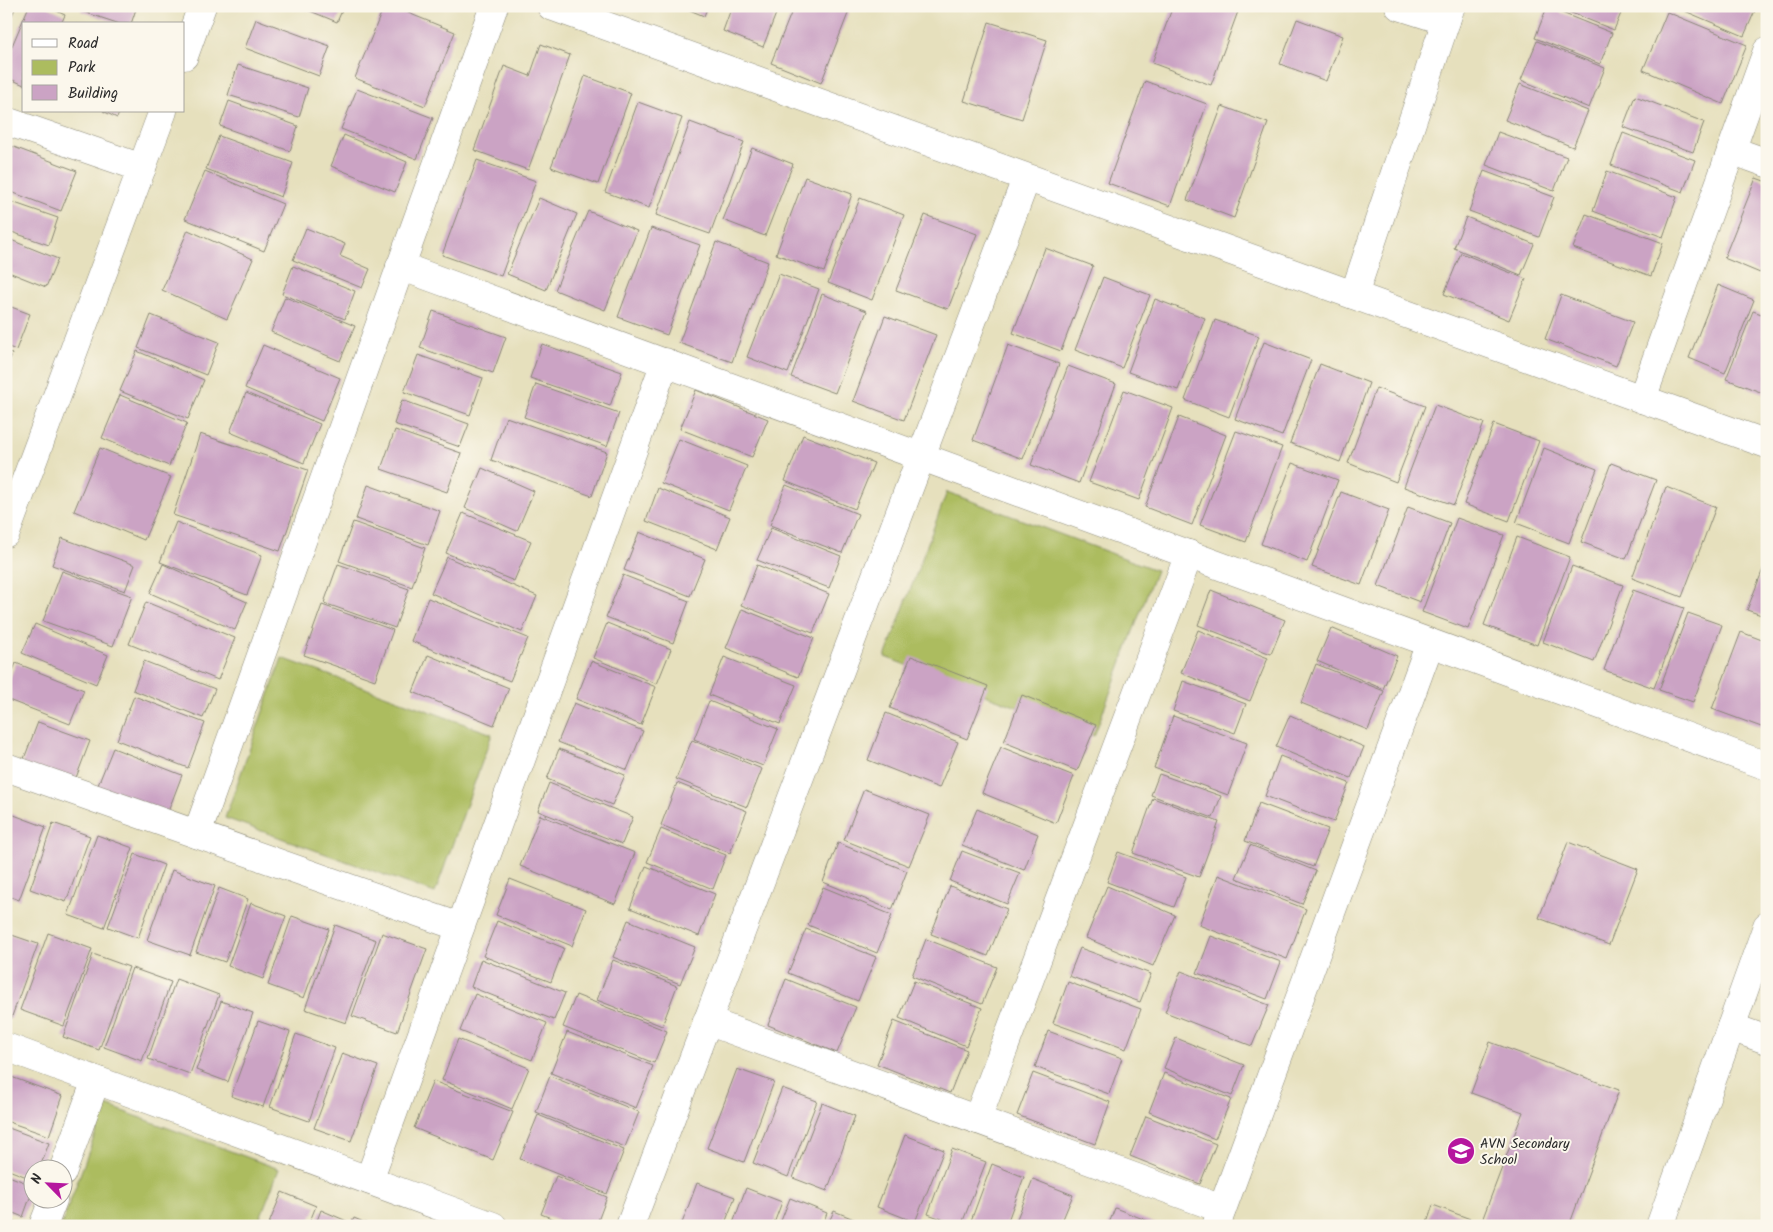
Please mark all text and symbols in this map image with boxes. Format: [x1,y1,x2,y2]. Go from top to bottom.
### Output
legend [22,22,185,112]
text: Road [68,32,99,56]
text: Park [68,56,96,80]
text: Building [68,82,118,106]
place label: AVN Secondary School [1480,1133,1570,1171]
school or university icon: AVN Secondary School [1446,1136,1476,1166]
north arrow [22,1160,72,1210]
text: N [25,1170,49,1188]

